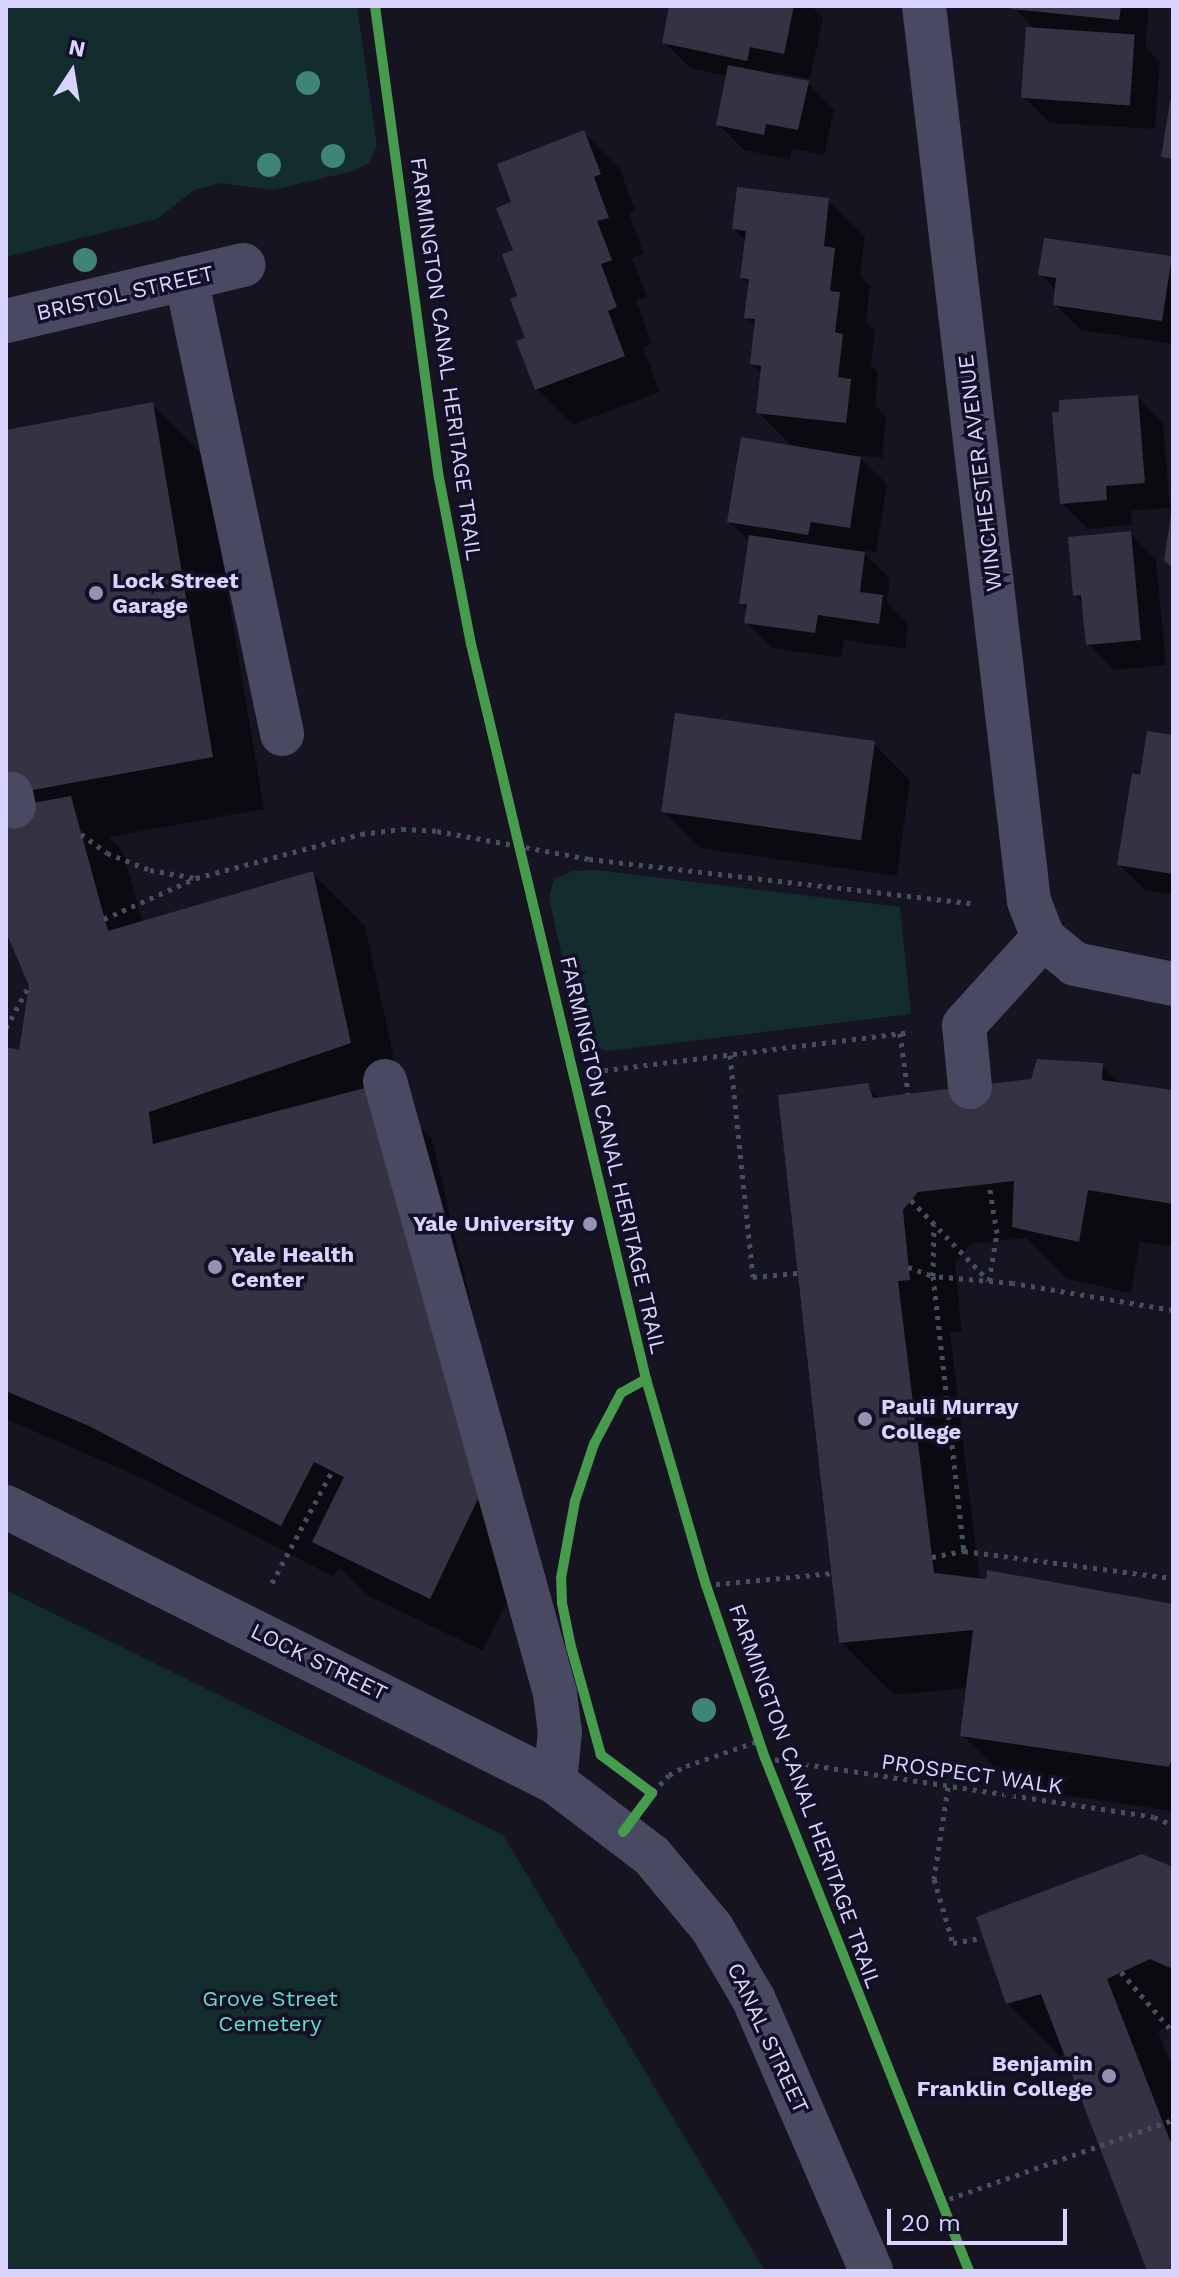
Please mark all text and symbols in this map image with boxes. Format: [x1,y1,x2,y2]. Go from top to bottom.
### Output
north arrow [32,32,112,112]
text: N [67,34,88,62]
street label: FARMINGTON CANAL HERITAGE TRAIL [405,155,487,563]
street label: BRISTOL STREET [34,260,216,326]
street label: WINCHESTER AVENUE [952,353,1008,593]
place label: Lock Street Garage [112,567,239,618]
marker: Lock Street Garage [87,584,105,602]
street label: FARMINGTON CANAL HERITAGE TRAIL [554,953,672,1357]
place label: Yale University [413,1211,574,1237]
marker: Yale University [581,1215,599,1233]
place label: Yale Health Center [231,1241,354,1292]
marker: Yale Health Center [206,1258,224,1276]
place label: Pauli Murray College [881,1393,1019,1444]
marker: Pauli Murray College [856,1410,874,1428]
street label: FARMINGTON CANAL HERITAGE TRAIL [723,1600,887,1992]
street label: LOCK STREET [246,1618,392,1706]
street label: PROSPECT WALK [879,1748,1065,1800]
street label: CANAL STREET [721,1958,815,2118]
park label: Grove Street Cemetery [202,1985,338,2036]
place label: Benjamin Franklin College [917,2050,1093,2102]
marker: Benjamin Franklin College [1100,2067,1118,2085]
scale bar [891,2193,1071,2243]
text: 20 m [901,2209,961,2237]

